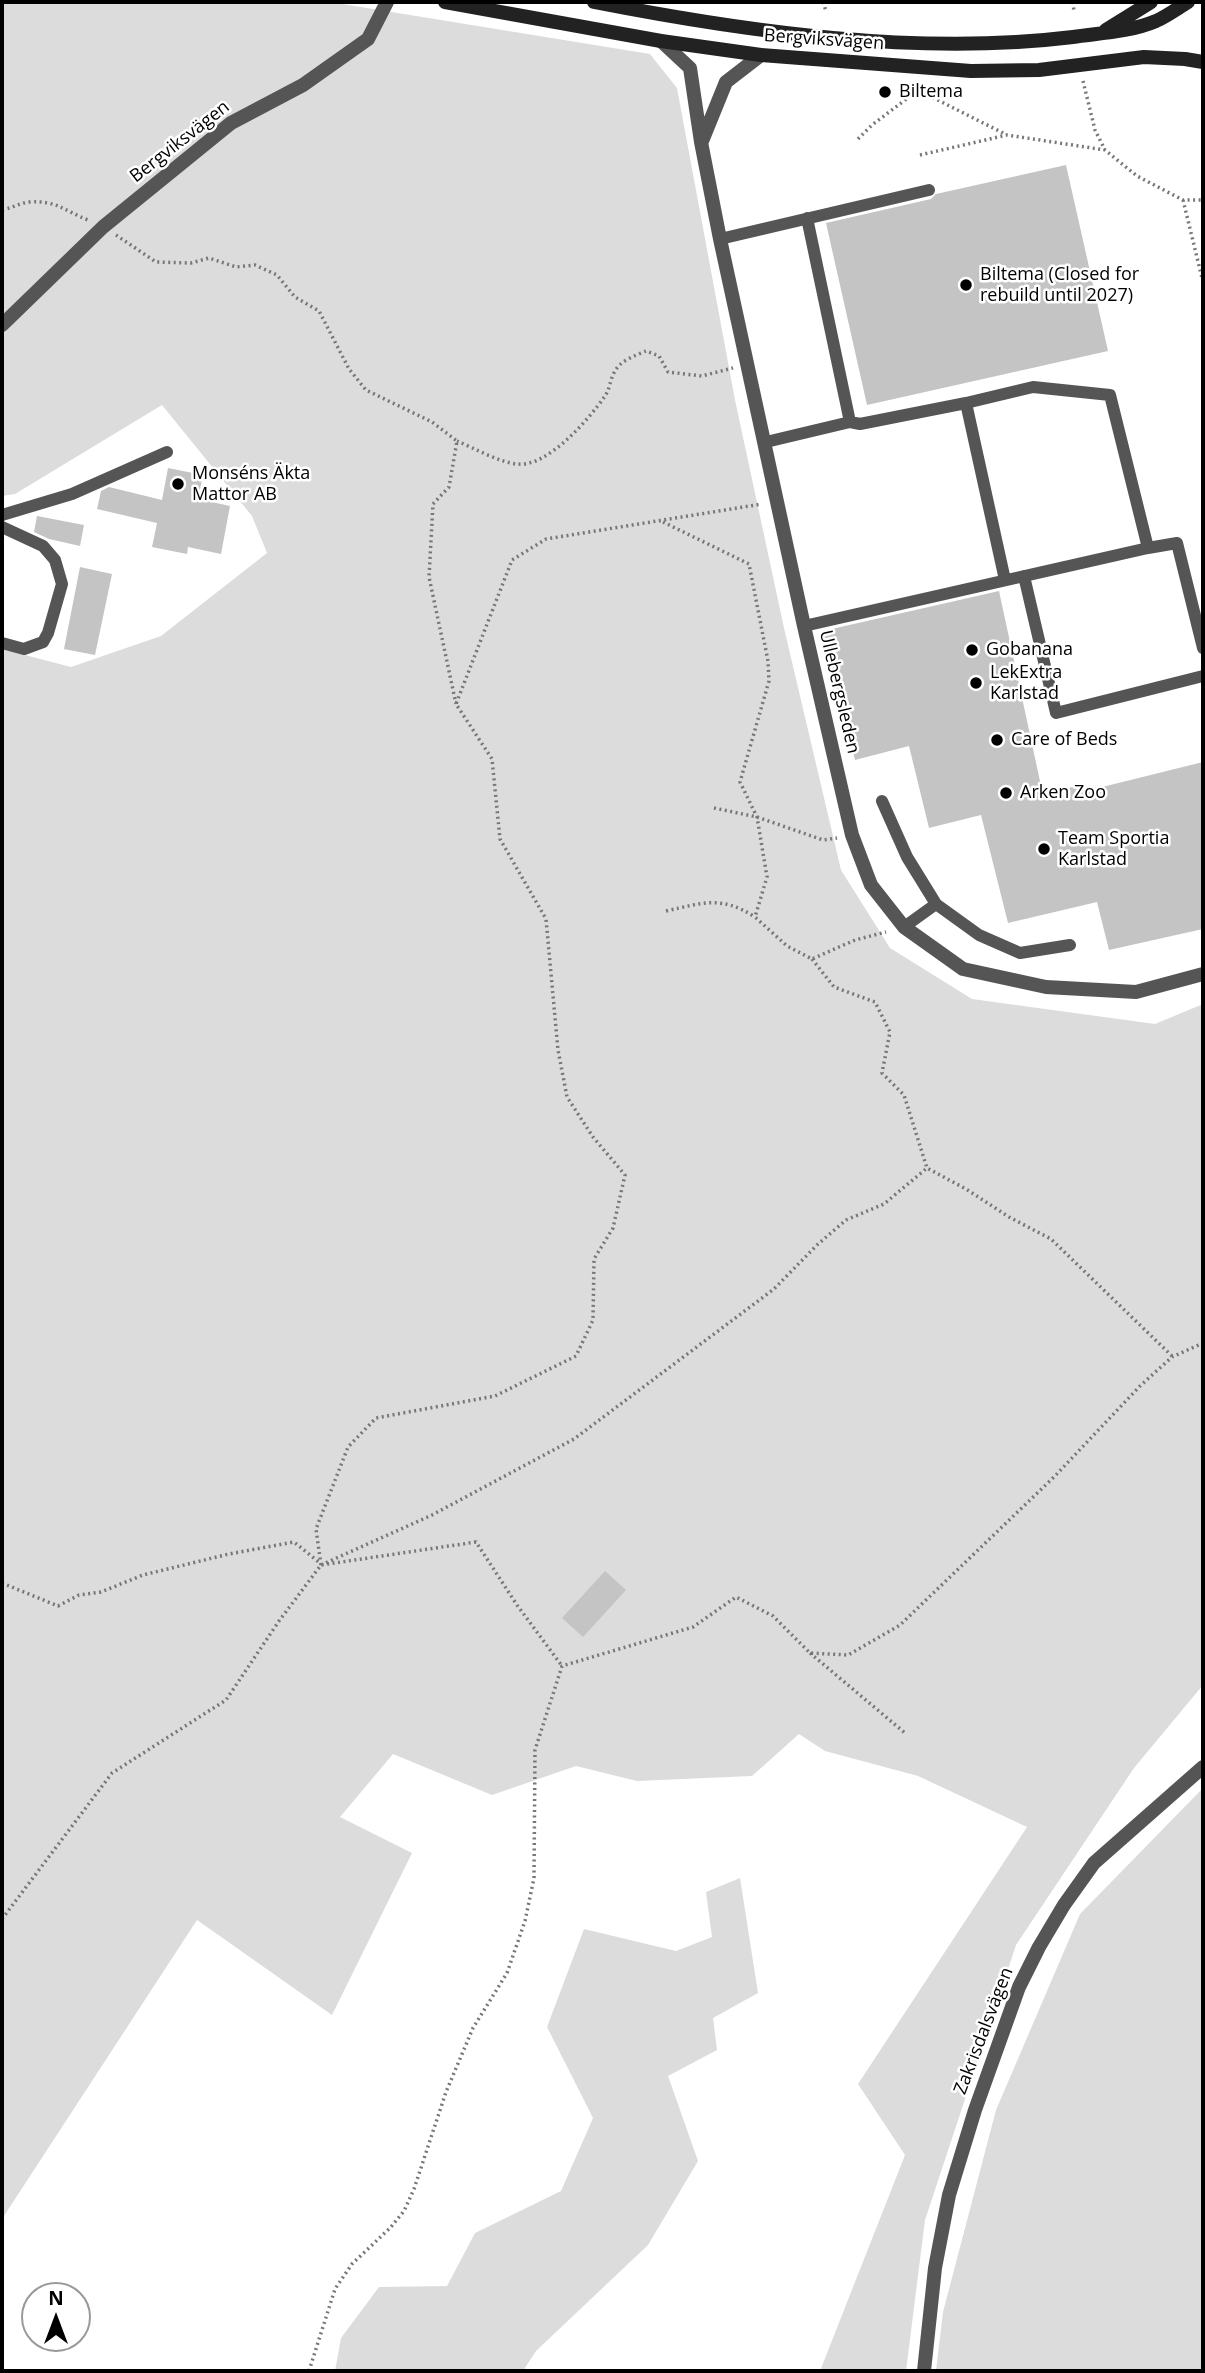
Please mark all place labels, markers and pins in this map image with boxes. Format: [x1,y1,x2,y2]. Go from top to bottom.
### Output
place label: Biltema [899,81,963,103]
marker: Biltema [877,84,893,100]
place label: Biltema (Closed for rebuild until 2027) [980,264,1139,306]
marker: Biltema (Closed for rebuild until 2027) [958,277,974,293]
place label: Monséns Äkta Mattor AB [192,463,310,505]
marker: Monséns Äkta Mattor AB [170,476,186,492]
place label: Gobanana [986,639,1073,661]
marker: Gobanana [964,642,980,658]
place label: LekExtra Karlstad [990,662,1062,704]
marker: LekExtra Karlstad [968,675,984,691]
place label: Care of Beds [1011,729,1117,751]
marker: Care of Beds [989,732,1005,748]
place label: Arken Zoo [1020,782,1106,804]
marker: Arken Zoo [998,785,1014,801]
place label: Team Sportia Karlstad [1058,828,1169,870]
marker: Team Sportia Karlstad [1036,841,1052,857]

